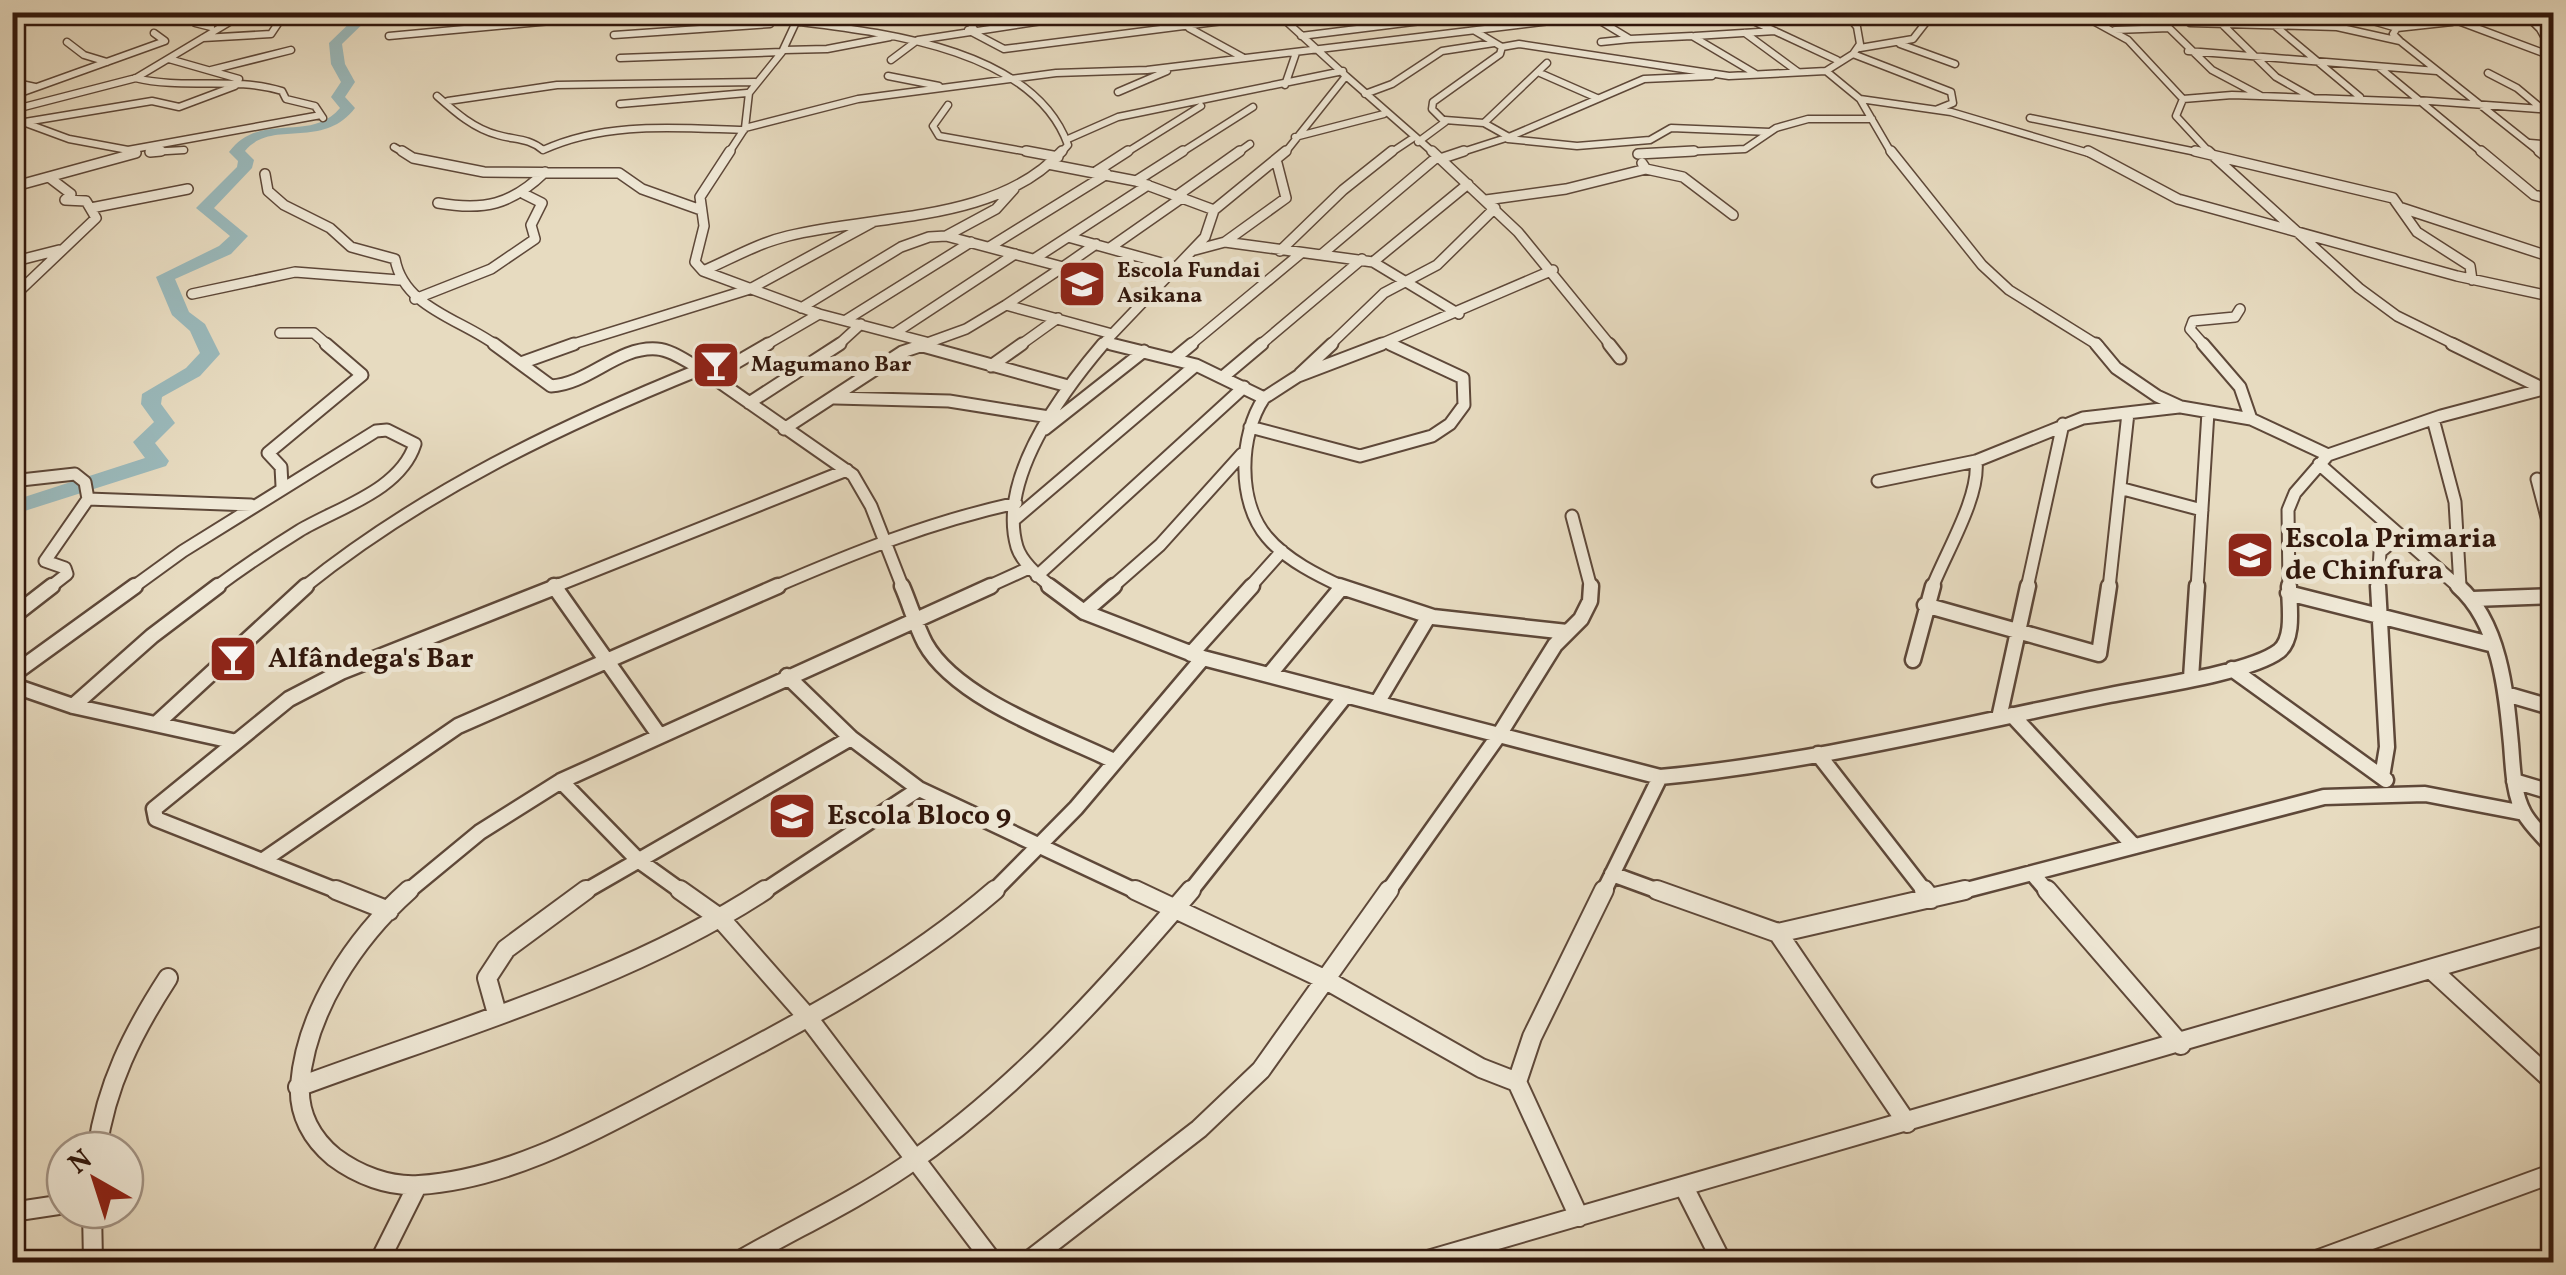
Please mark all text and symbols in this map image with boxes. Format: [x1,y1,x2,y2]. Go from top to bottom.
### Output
place label: Escola Fundai Asikana [1117,256,1261,312]
school or university icon: Escola Fundai Asikana [1056,258,1108,310]
bar icon: Magumano Bar [690,339,742,391]
place label: Magumano Bar [751,350,912,381]
place label: Escola Primaria de Chinfura [2285,520,2497,591]
school or university icon: Escola Primaria de Chinfura [2224,529,2276,581]
bar icon: Alfândega's Bar [207,633,259,685]
place label: Alfândega's Bar [268,640,473,679]
school or university icon: Escola Bloco 9 [766,790,818,842]
place label: Escola Bloco 9 [827,797,1011,836]
north arrow [45,1130,145,1230]
text: N [61,1141,101,1184]

